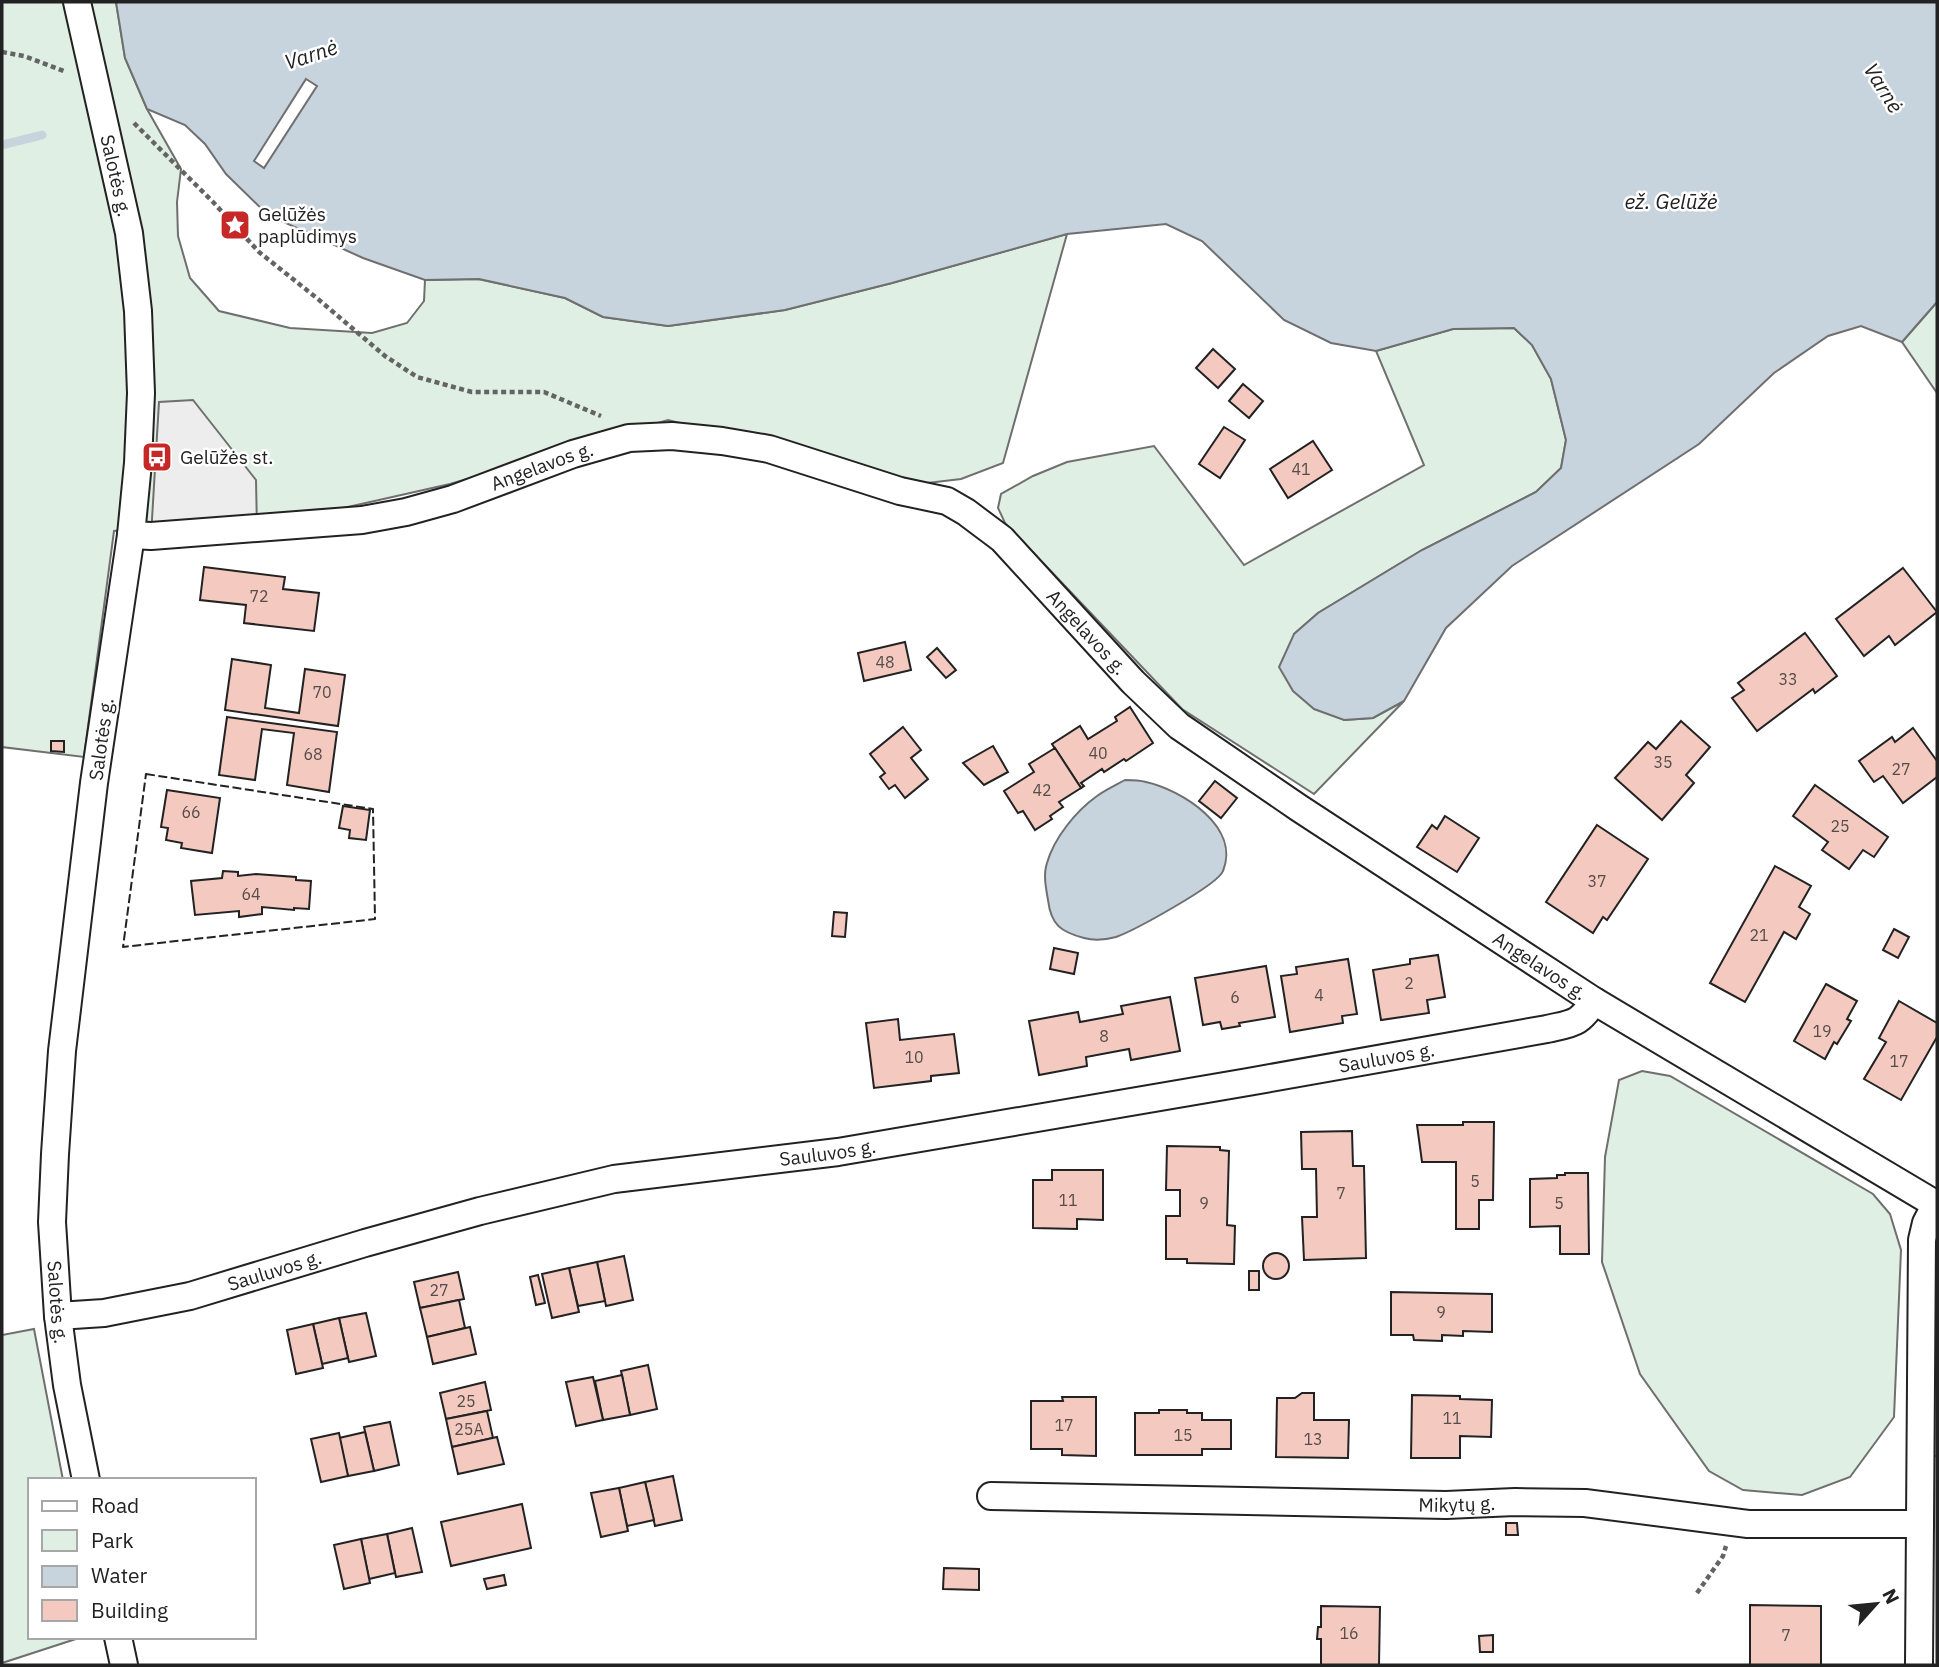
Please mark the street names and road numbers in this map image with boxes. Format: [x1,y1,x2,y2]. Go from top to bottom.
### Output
street label: Salotės g. [95,132,137,219]
street label: Angelavos g. [487,437,596,496]
street label: Angelavos g. [1042,584,1132,680]
street label: Salotės g. [83,696,119,782]
street label: Angelavos g. [1488,926,1592,1005]
street label: Sauluvos g. [1337,1037,1436,1078]
street label: Sauluvos g. [778,1134,878,1171]
street label: Sauluvos g. [225,1245,324,1296]
street label: Salotės g. [42,1260,73,1345]
street label: Mikytų g. [1418,1491,1496,1517]

